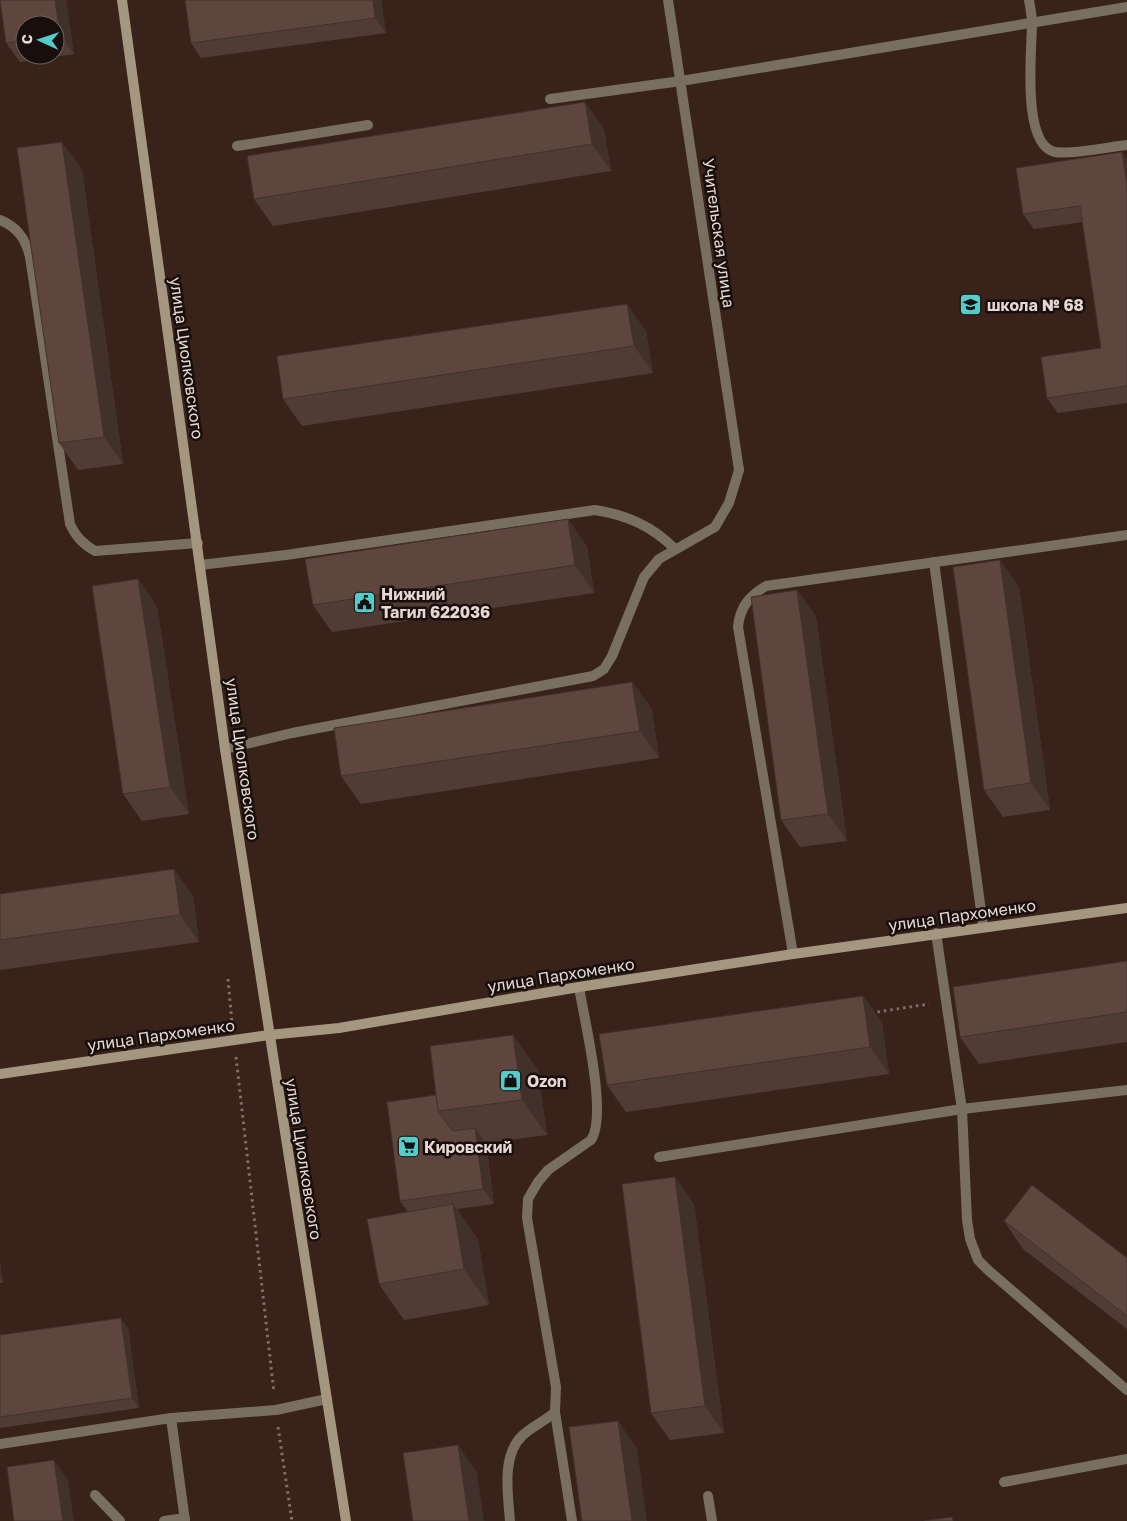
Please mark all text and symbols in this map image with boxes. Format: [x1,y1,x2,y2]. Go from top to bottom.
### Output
north arrow [15,15,65,65]
text: С [18,34,35,45]
street label: Учительская улица [699,157,739,309]
street label: улица Циолковского [166,276,208,440]
school or university icon: школа № 68 [959,293,983,317]
place label: школа № 68 [987,295,1084,315]
place label: Нижний Тагил 622036 [381,584,490,622]
public building icon: Нижний Тагил 622036 [353,591,377,615]
street label: улица Циолковского [222,677,264,841]
street label: улица Пархоменко [887,895,1037,935]
street label: улица Пархоменко [486,954,636,996]
street label: улица Пархоменко [86,1015,236,1055]
shop icon: Ozon [499,1069,523,1093]
place label: Ozon [527,1071,567,1091]
street label: улица Циолковского [281,1077,327,1241]
supermarket icon: Кировский [396,1135,420,1159]
place label: Кировский [424,1137,512,1157]

